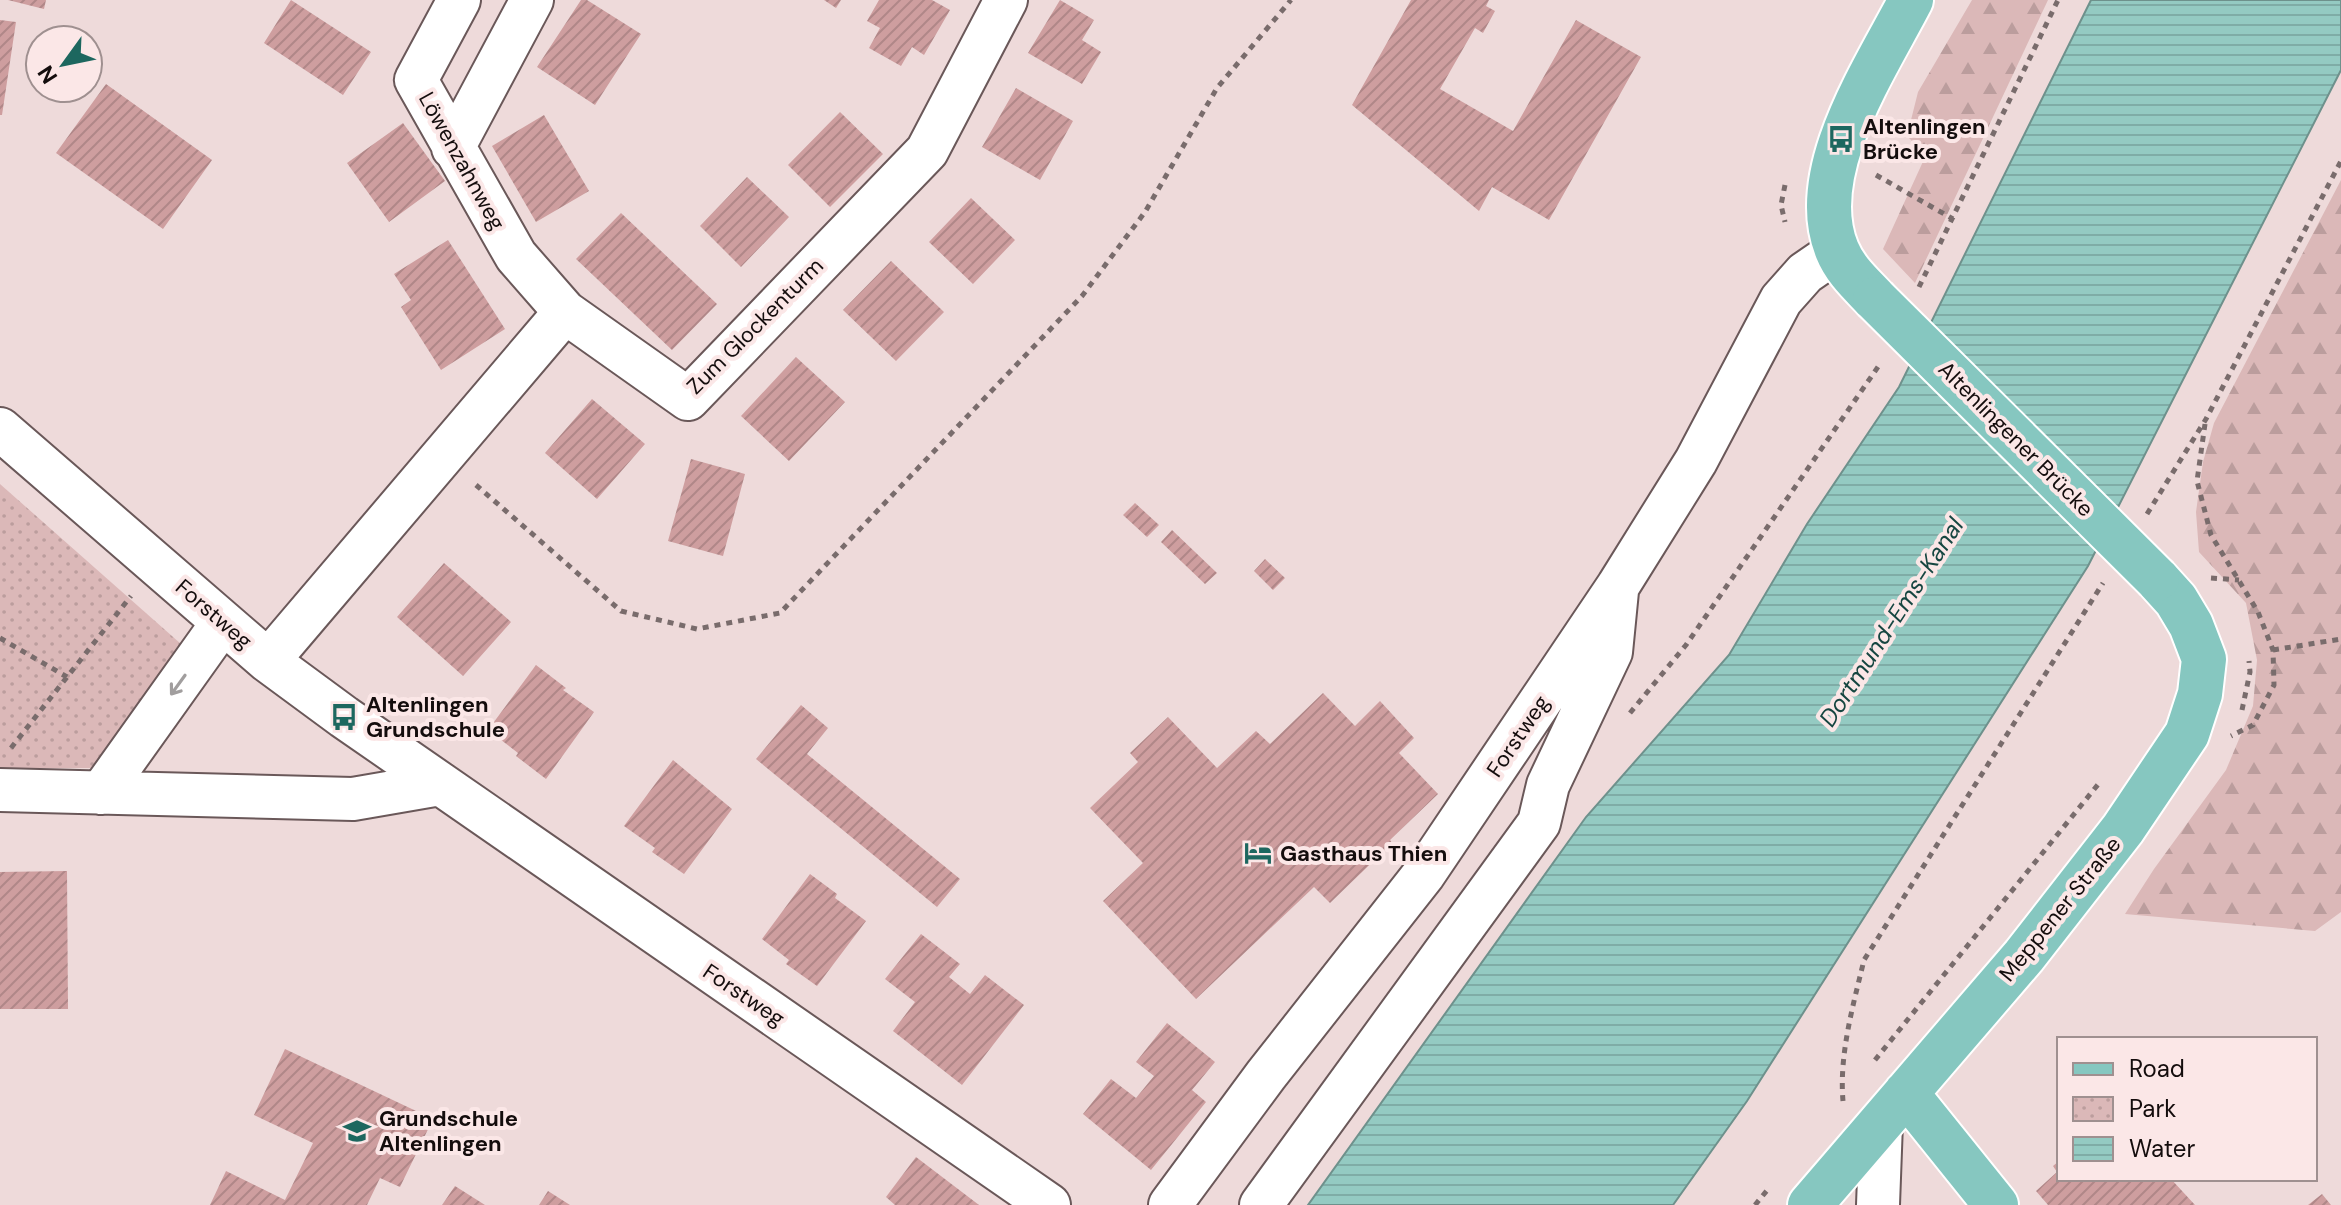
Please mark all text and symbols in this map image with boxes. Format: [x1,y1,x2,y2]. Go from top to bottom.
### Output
north arrow [24,24,104,104]
text: N [31,60,64,89]
street label: Löwenzahnweg [412,87,512,235]
place label: Altenlingen Brücke [1863,112,1986,166]
bus stop icon: Altenlingen Brücke [1826,124,1856,154]
street label: Zum Glockenturm [681,252,829,400]
street label: Altenlingener Brücke [1932,355,2100,523]
water label: Dortmund-Ems-Kanal [1812,511,1971,732]
street label: Forstweg [169,573,259,655]
one-way arrow [170,674,186,696]
street label: Forstweg [1480,689,1556,783]
place label: Altenlingen Grundschule [366,690,505,744]
bus stop icon: Altenlingen Grundschule [329,702,359,732]
street label: Meppener Straße [1993,831,2127,987]
hotel icon: Gasthaus Thien [1243,838,1273,868]
place label: Gasthaus Thien [1280,839,1447,868]
street label: Forstweg [697,957,791,1033]
legend [2057,1037,2317,1181]
text: Road [2129,1053,2185,1084]
text: Park [2129,1093,2176,1124]
place label: Grundschule Altenlingen [379,1104,518,1158]
school or university icon: Grundschule Altenlingen [342,1116,372,1146]
text: Water [2129,1133,2195,1164]

